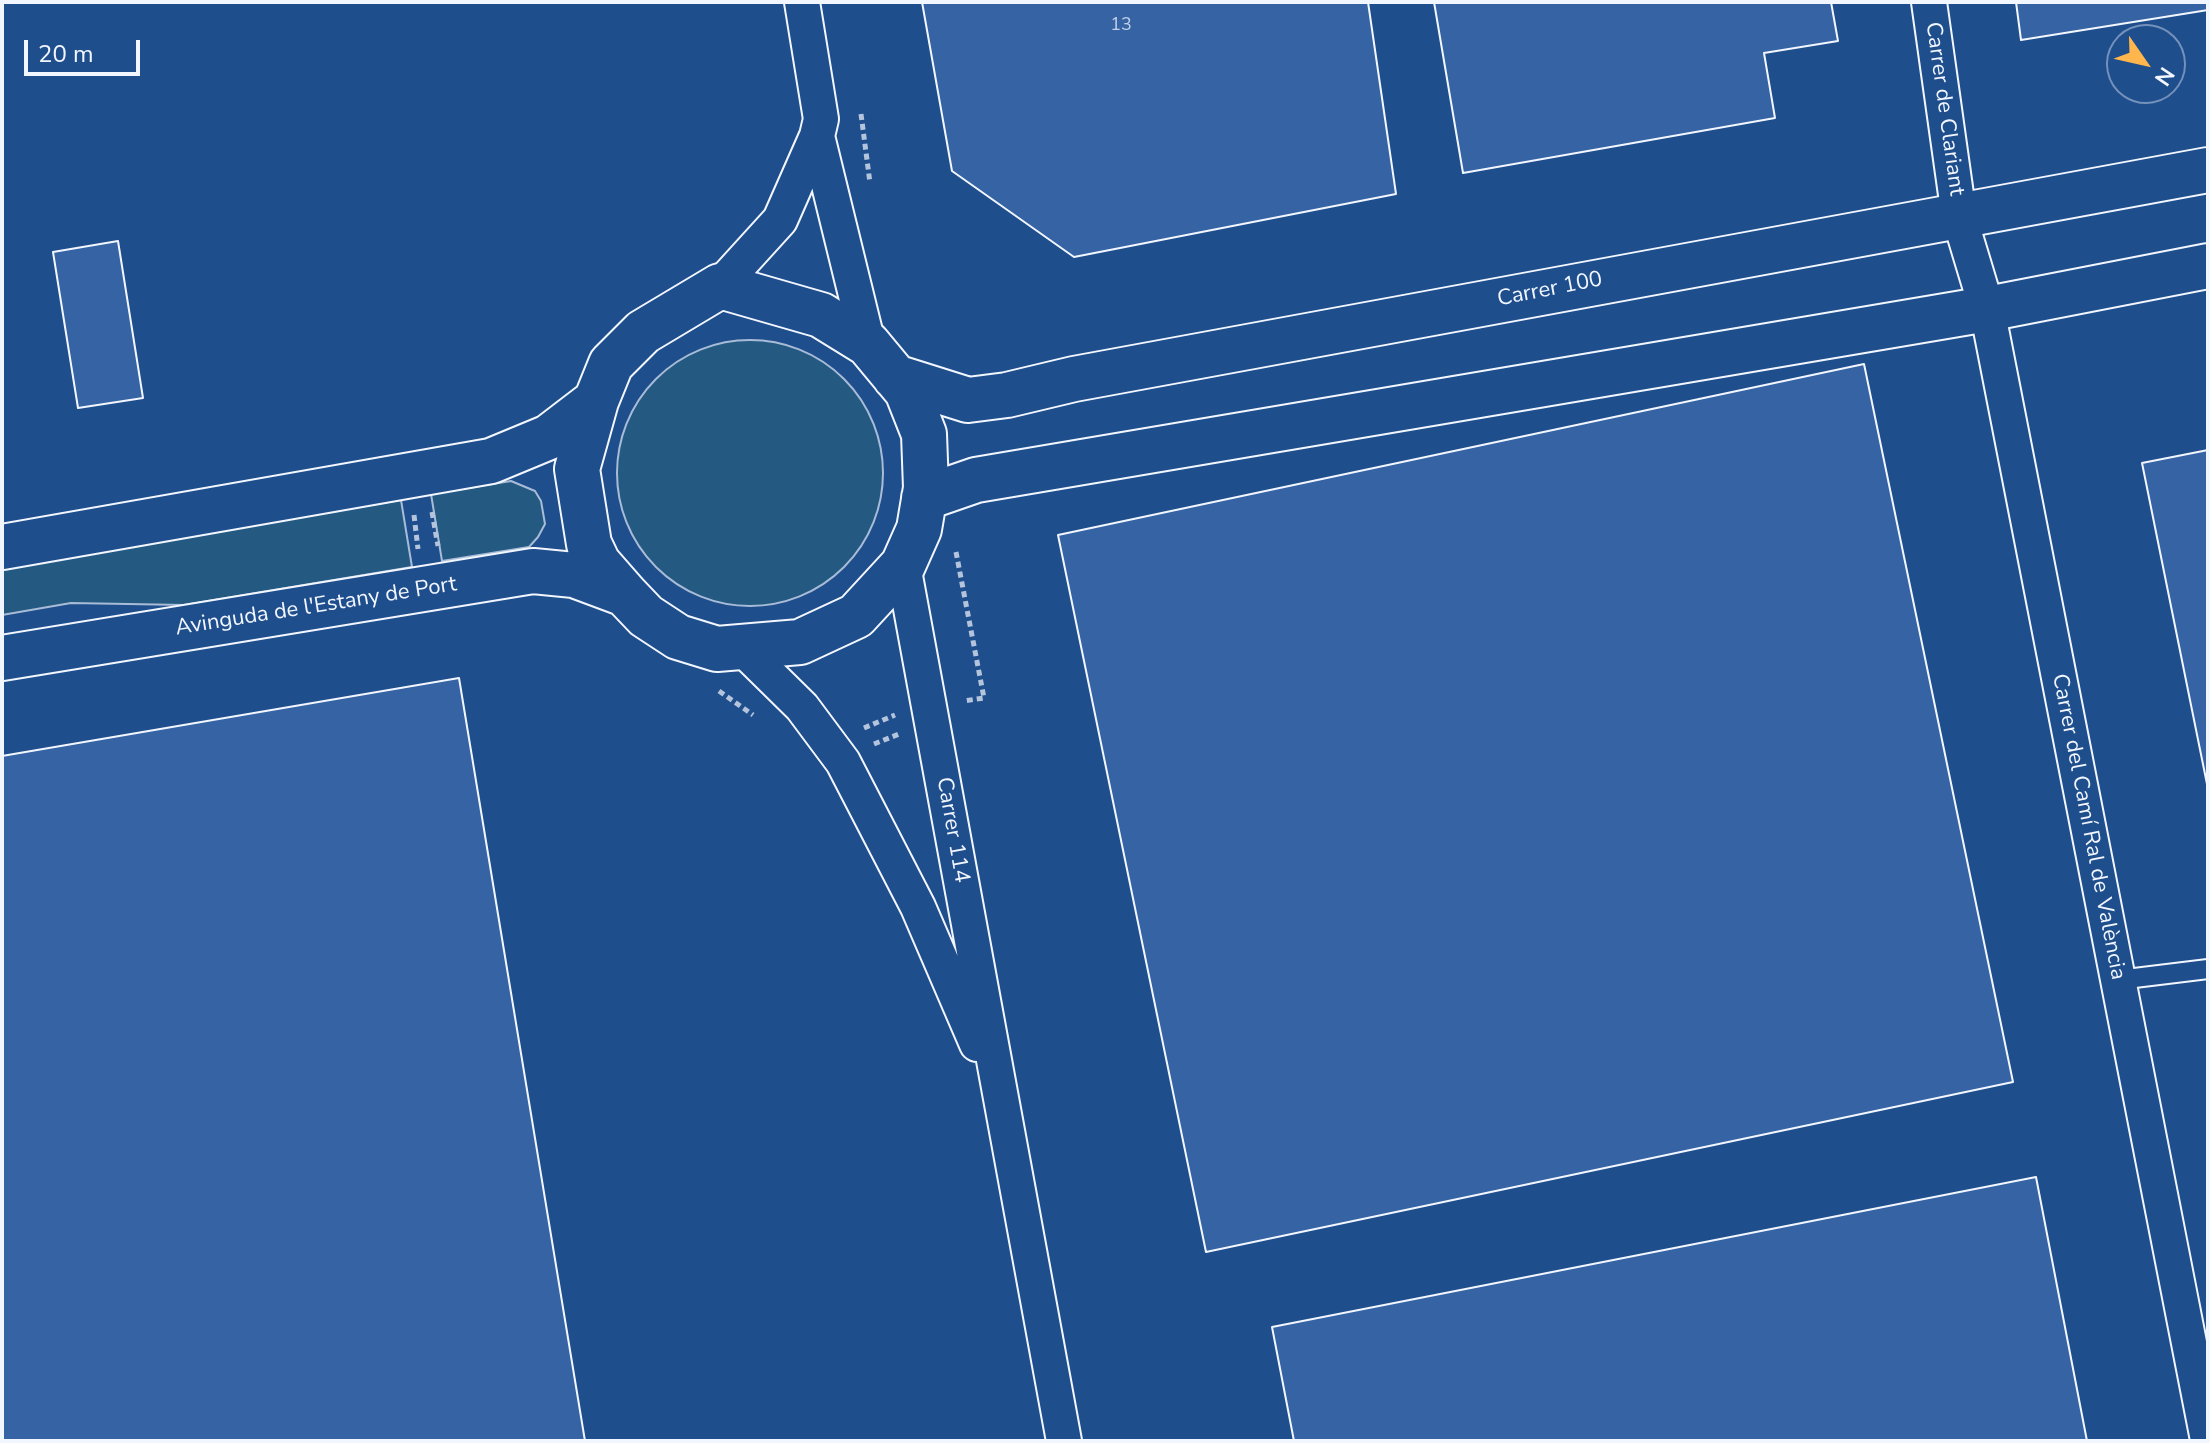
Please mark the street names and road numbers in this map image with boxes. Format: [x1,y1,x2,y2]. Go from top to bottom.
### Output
street label: Carrer de Clariant [1919,21,1969,197]
street label: Carrer 100 [1495,267,1605,313]
street label: Avinguda de l'Estany de Port [174,572,458,642]
street label: Carrer del Camí Ral de València [2045,672,2131,982]
street label: Carrer 114 [930,775,974,885]

